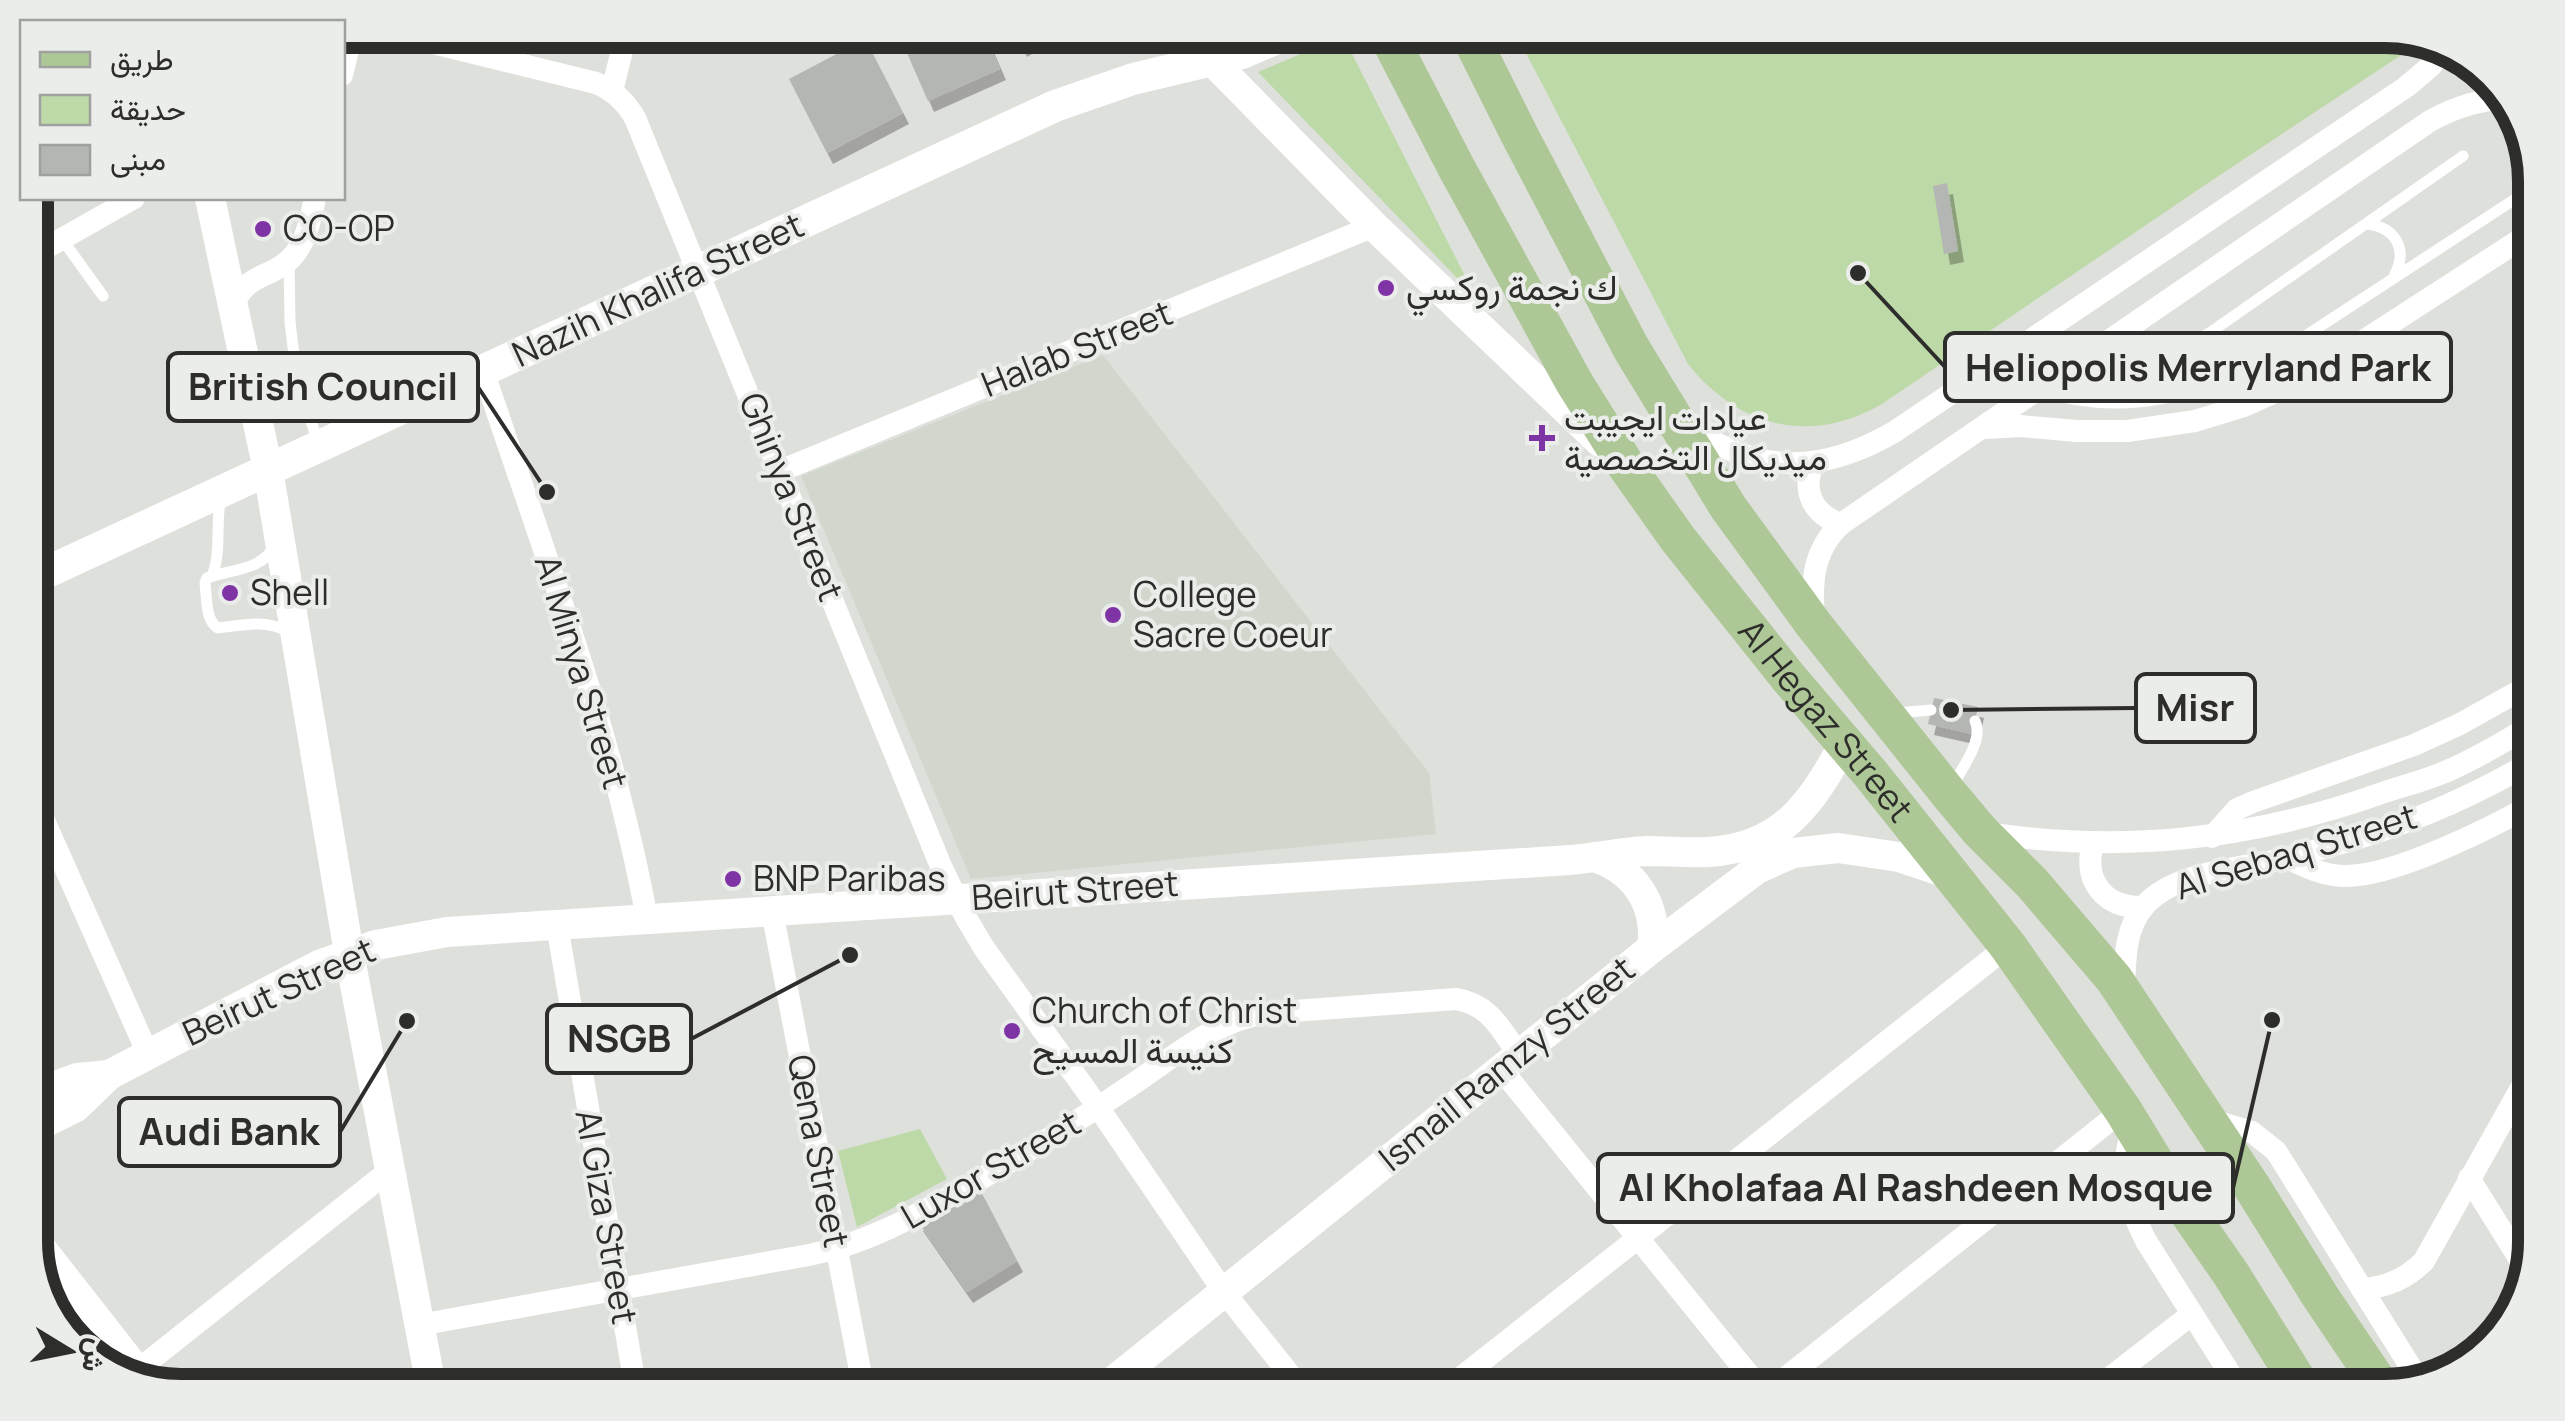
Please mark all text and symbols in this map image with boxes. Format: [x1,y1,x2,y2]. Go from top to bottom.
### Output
legend [20,20,345,200]
text: طريق [110,38,174,79]
text: حديقة [110,88,186,129]
text: مبنى [110,138,166,179]
street label: Nazih Khalifa Street [504,200,811,378]
place label: CO-OP [283,204,395,252]
marker: CO-OP [252,218,274,240]
place label: ك نجمة روكسي [1406,263,1618,317]
marker: ك نجمة روكسي [1375,277,1397,299]
street label: Halab Street [974,288,1179,408]
callout: Heliopolis Merryland Park [1945,333,2451,401]
text: Heliopolis Merryland Park [1965,340,2433,392]
callout: British Council [168,353,478,421]
text: British Council [188,359,458,411]
street label: Ghinya Street [728,385,856,608]
place label: عيادات ايجيبت ميديكال التخصصية [1564,393,1827,481]
marker: عيادات ايجيبت ميديكال التخصصية [1529,425,1555,451]
street label: Al Minya Street [524,549,640,794]
place label: Shell [250,568,329,616]
place label: College Sacre Coeur [1133,570,1333,658]
marker: Shell [219,582,241,604]
marker: College Sacre Coeur [1102,604,1124,626]
street label: Al Hegaz Street [1728,609,1925,832]
callout: Misr [2136,674,2255,742]
text: Misr [2156,680,2234,732]
street label: Al Sebaq Street [2169,792,2422,911]
place label: BNP Paribas [753,854,946,902]
street label: Beirut Street [970,859,1180,921]
marker: BNP Paribas [722,868,744,890]
street label: Beirut Street [174,926,383,1057]
street label: Ismail Ramzy Street [1368,945,1644,1181]
place label: Church of Christ كنيسة المسيح [1032,986,1297,1075]
callout: NSGB [547,1005,691,1073]
text: NSGB [567,1011,671,1063]
marker: Church of Christ كنيسة المسيح [1001,1020,1023,1042]
street label: Qena Street [777,1050,861,1251]
callout: Audi Bank [119,1098,340,1166]
street label: Luxor Street [892,1098,1089,1240]
text: Audi Bank [138,1104,321,1156]
street label: Al Giza Street [565,1106,649,1328]
callout: Al Kholafaa Al Rashdeen Mosque [1598,1154,2233,1222]
text: Al Kholafaa Al Rashdeen Mosque [1619,1160,2213,1212]
north arrow [20,1301,120,1401]
text: ش [74,1336,117,1375]

